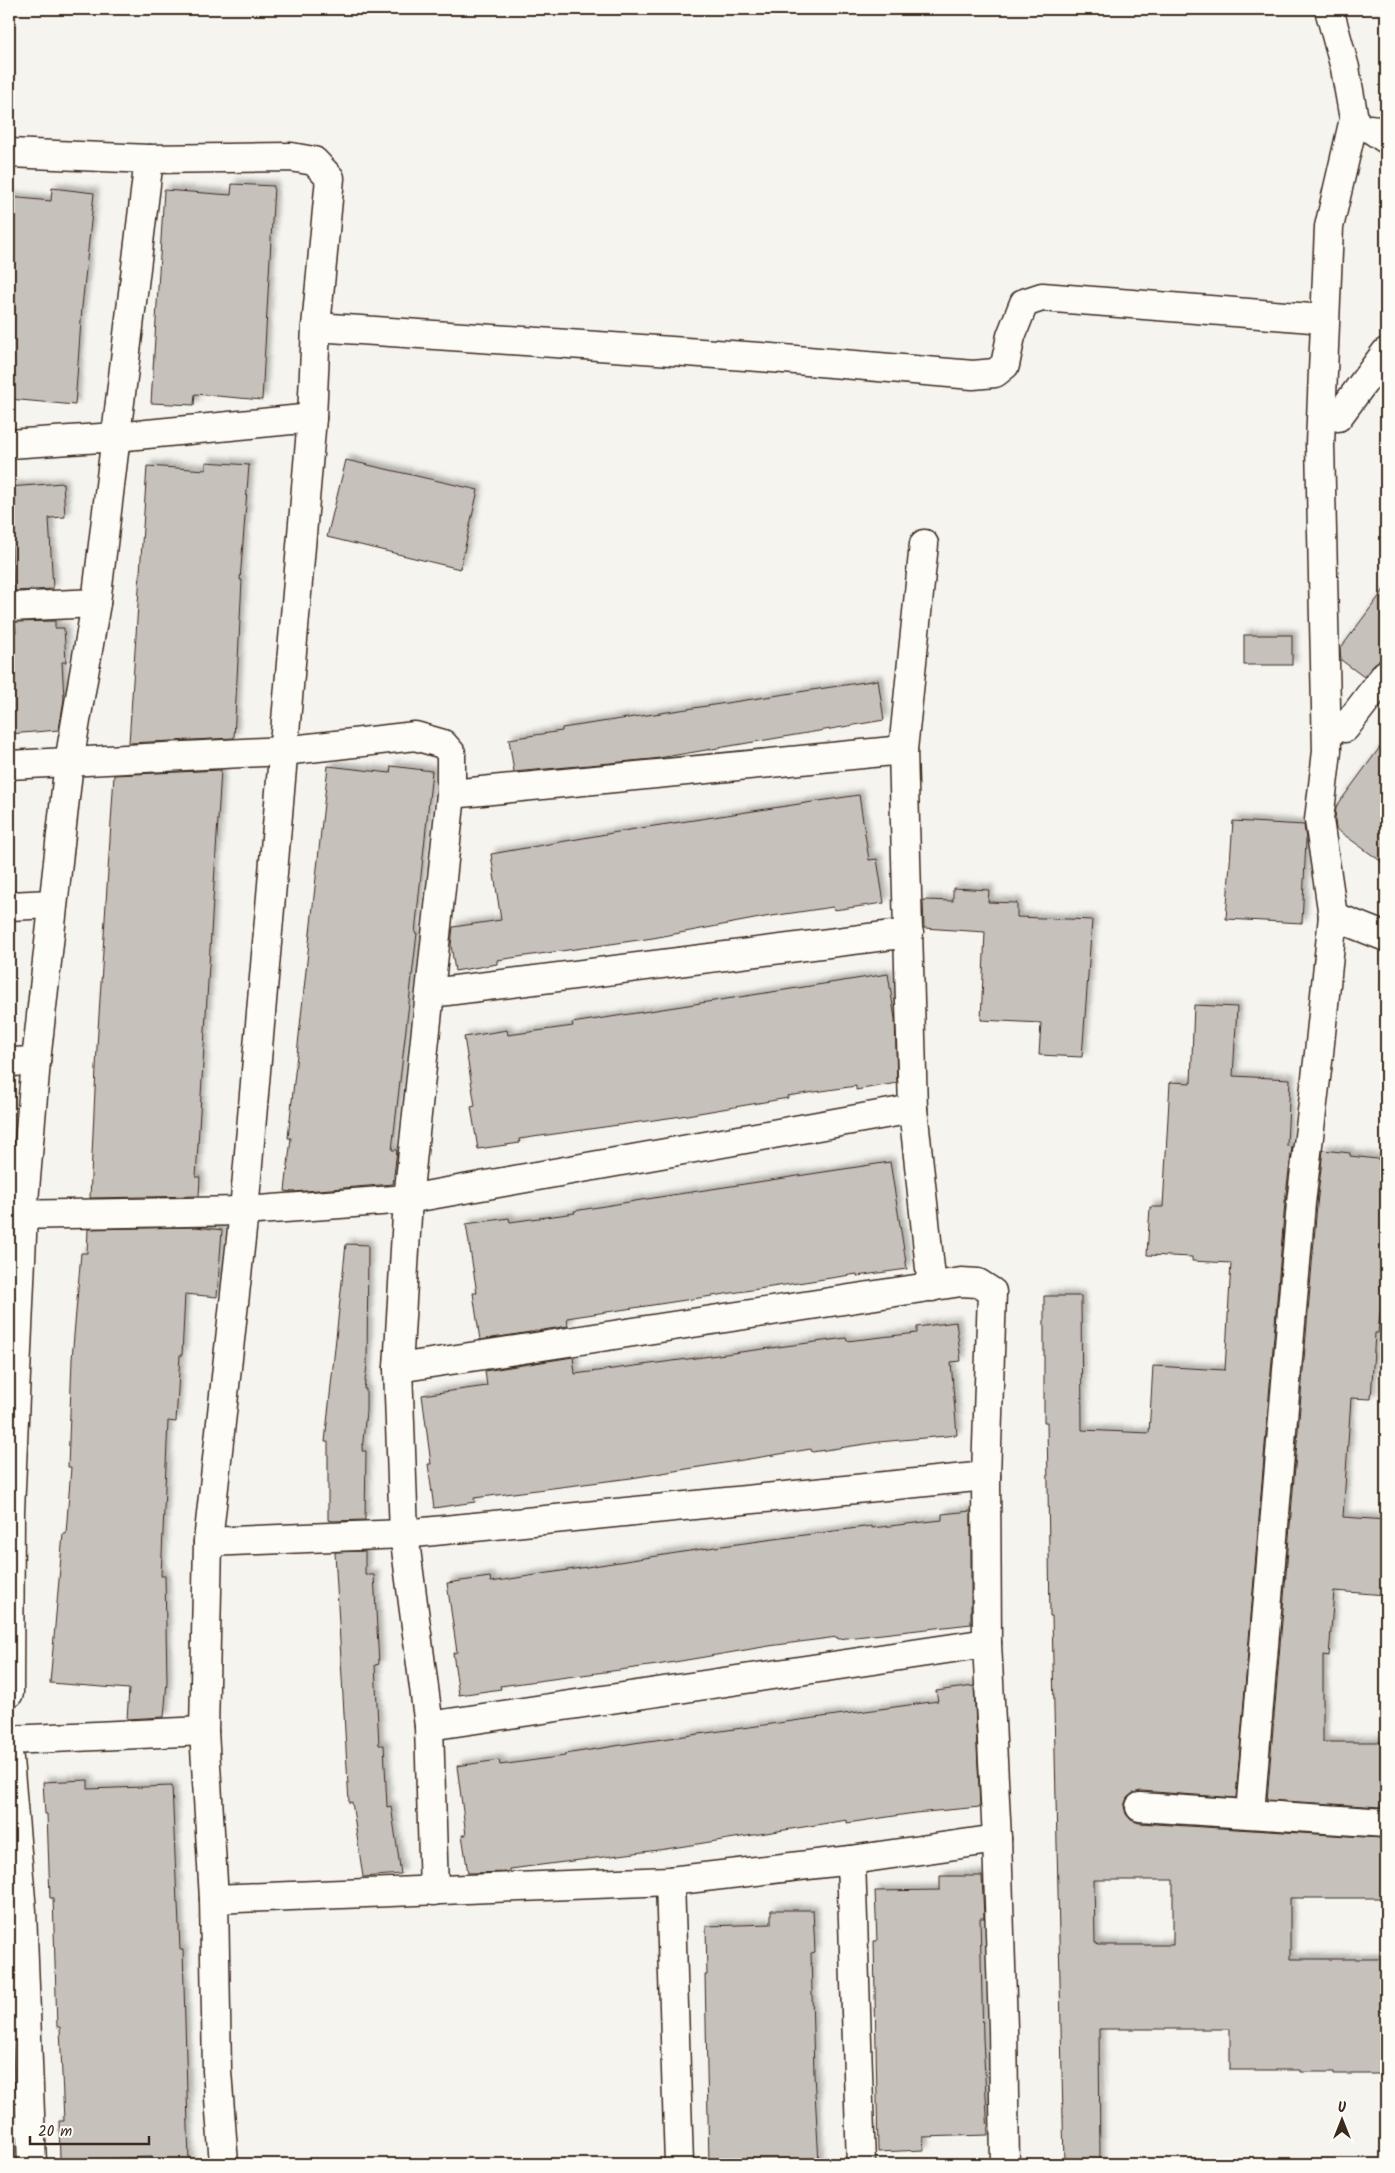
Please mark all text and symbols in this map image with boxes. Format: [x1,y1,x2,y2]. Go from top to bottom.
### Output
north arrow [1318,2096,1368,2146]
text: U [1338,2097,1347,2119]
scale bar [30,2113,149,2145]
text: 20 m [38,2120,72,2144]

